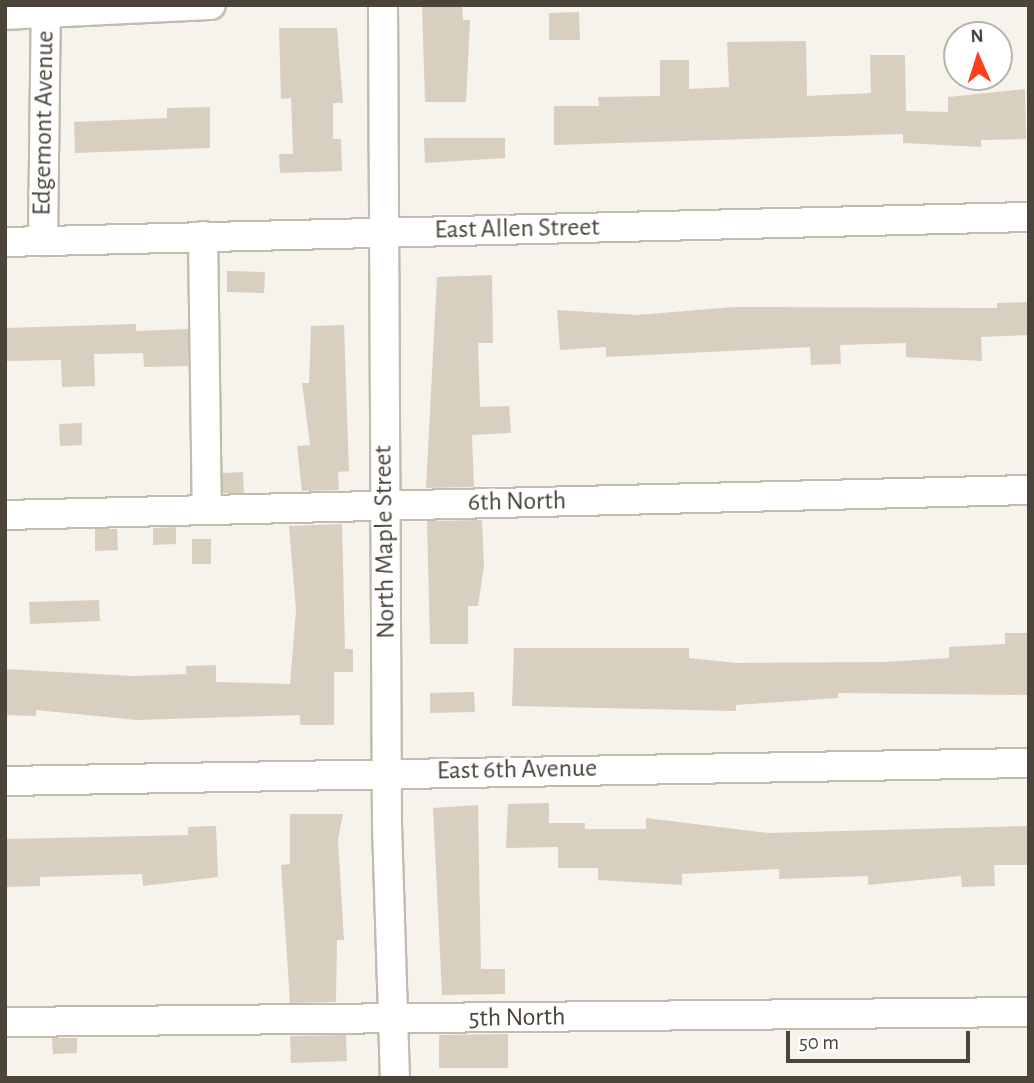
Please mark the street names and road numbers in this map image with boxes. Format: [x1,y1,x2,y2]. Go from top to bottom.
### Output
street label: Edgemont Avenue [27,30,61,216]
street label: East Allen Street [434,212,600,246]
street label: North Maple Street [368,445,402,639]
street label: 6th North [468,486,566,518]
street label: East 6th Avenue [437,753,597,787]
street label: 5th North [468,1002,566,1034]

